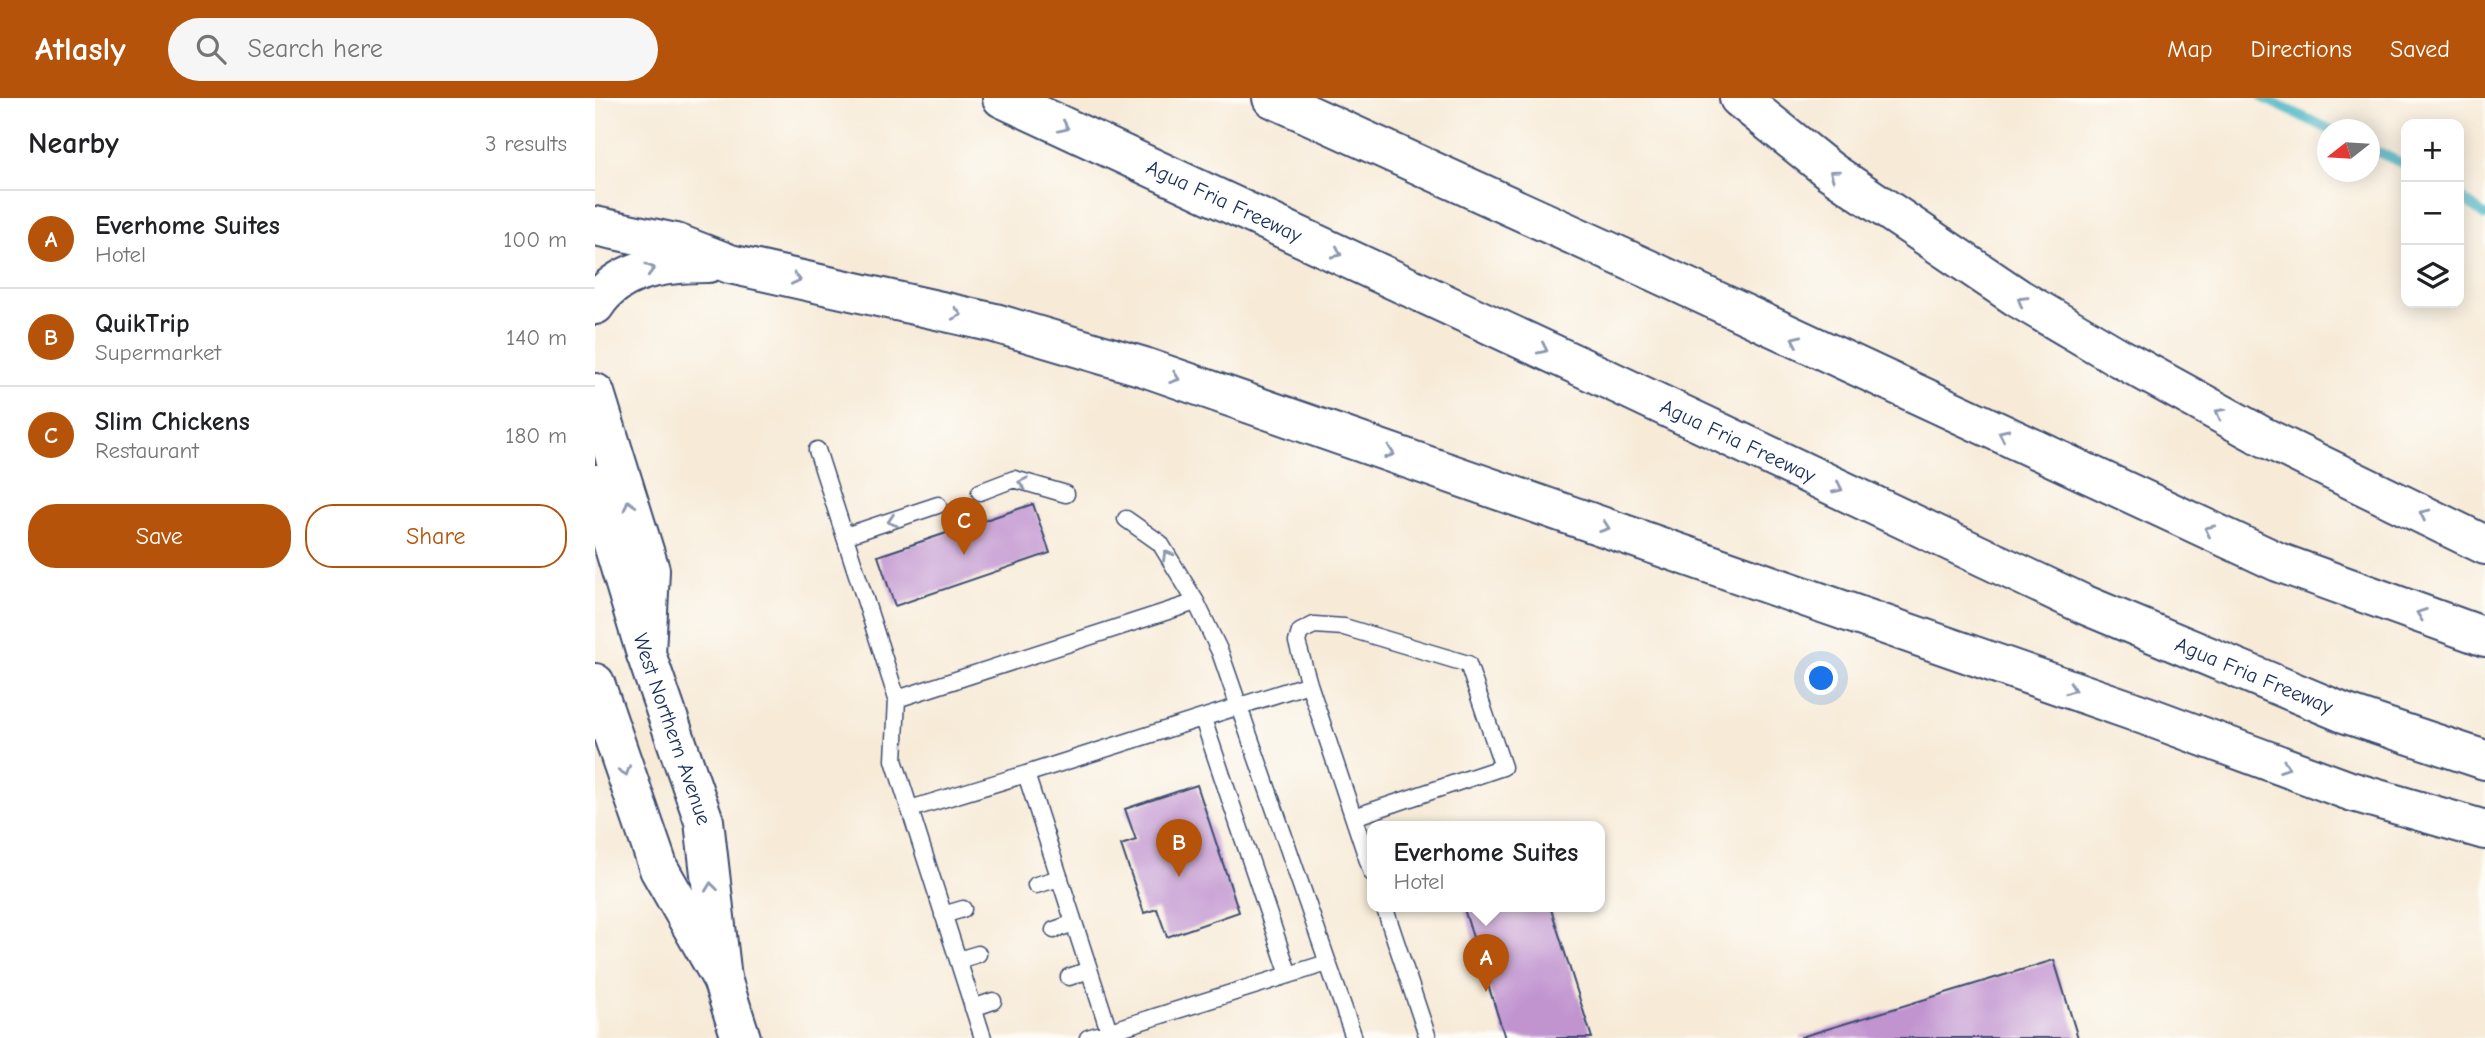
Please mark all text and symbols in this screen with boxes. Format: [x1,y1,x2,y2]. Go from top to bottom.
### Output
search box [168,18,658,81]
text: Atlasly [35,30,126,68]
icon: search [192,30,230,68]
text: Search here [248,34,383,64]
text: Map [2167,35,2213,63]
text: Directions [2251,35,2352,63]
text: Saved [2390,35,2450,63]
one-way arrow [1057,119,1069,133]
north arrow [2317,119,2380,182]
map controls [2401,119,2464,308]
button: + [2401,119,2464,182]
text: Nearby [28,126,119,161]
text: 3 results [485,130,567,157]
street label: Agua Fria Freeway [1143,155,1306,248]
one-way arrow [1829,170,1842,182]
button: − [2401,182,2464,245]
text: Everhome Suites [95,211,280,241]
text: A [45,226,57,253]
text: 100 m [503,226,567,253]
text: Hotel [95,241,146,268]
one-way arrow [1330,245,1342,259]
button: layers [2401,245,2464,308]
one-way arrow [644,263,656,277]
one-way arrow [790,270,802,285]
one-way arrow [2017,296,2030,309]
one-way arrow [950,306,962,321]
text: QuikTrip [95,309,189,339]
text: B [44,324,58,351]
text: 140 m [506,324,567,351]
one-way arrow [1791,334,1803,348]
text: Supermarket [95,339,221,366]
one-way arrow [1536,341,1549,355]
one-way arrow [1168,370,1180,384]
street label: Agua Fria Freeway [1657,394,1820,488]
text: Slim Chickens [95,407,250,437]
one-way arrow [2215,408,2227,421]
text: C [44,422,58,449]
text: 180 m [505,422,567,449]
one-way arrow [1998,428,2010,442]
text: Restaurant [95,437,199,464]
one-way arrow [1383,445,1395,459]
one-way arrow [1017,476,1029,491]
one-way arrow [1831,480,1843,494]
pin: C [941,497,987,555]
one-way arrow [623,499,638,511]
button: Save [28,504,291,568]
button: Share [305,504,567,568]
one-way arrow [2419,509,2431,523]
one-way arrow [886,513,898,527]
one-way arrow [1598,519,1610,533]
one-way arrow [2204,524,2217,538]
one-way arrow [1163,549,1176,562]
one-way arrow [2415,609,2427,623]
street label: West Northern Avenue [628,630,716,828]
street label: Agua Fria Freeway [2172,632,2337,719]
your location [1804,661,1838,695]
one-way arrow [2064,681,2076,695]
one-way arrow [2278,759,2290,773]
one-way arrow [617,764,631,777]
pin: B [1156,819,1202,877]
popup [1367,821,1605,912]
text: Everhome Suites [1394,838,1578,868]
text: Hotel [1394,868,1445,895]
one-way arrow [704,881,719,893]
pin: A [1463,934,1509,992]

